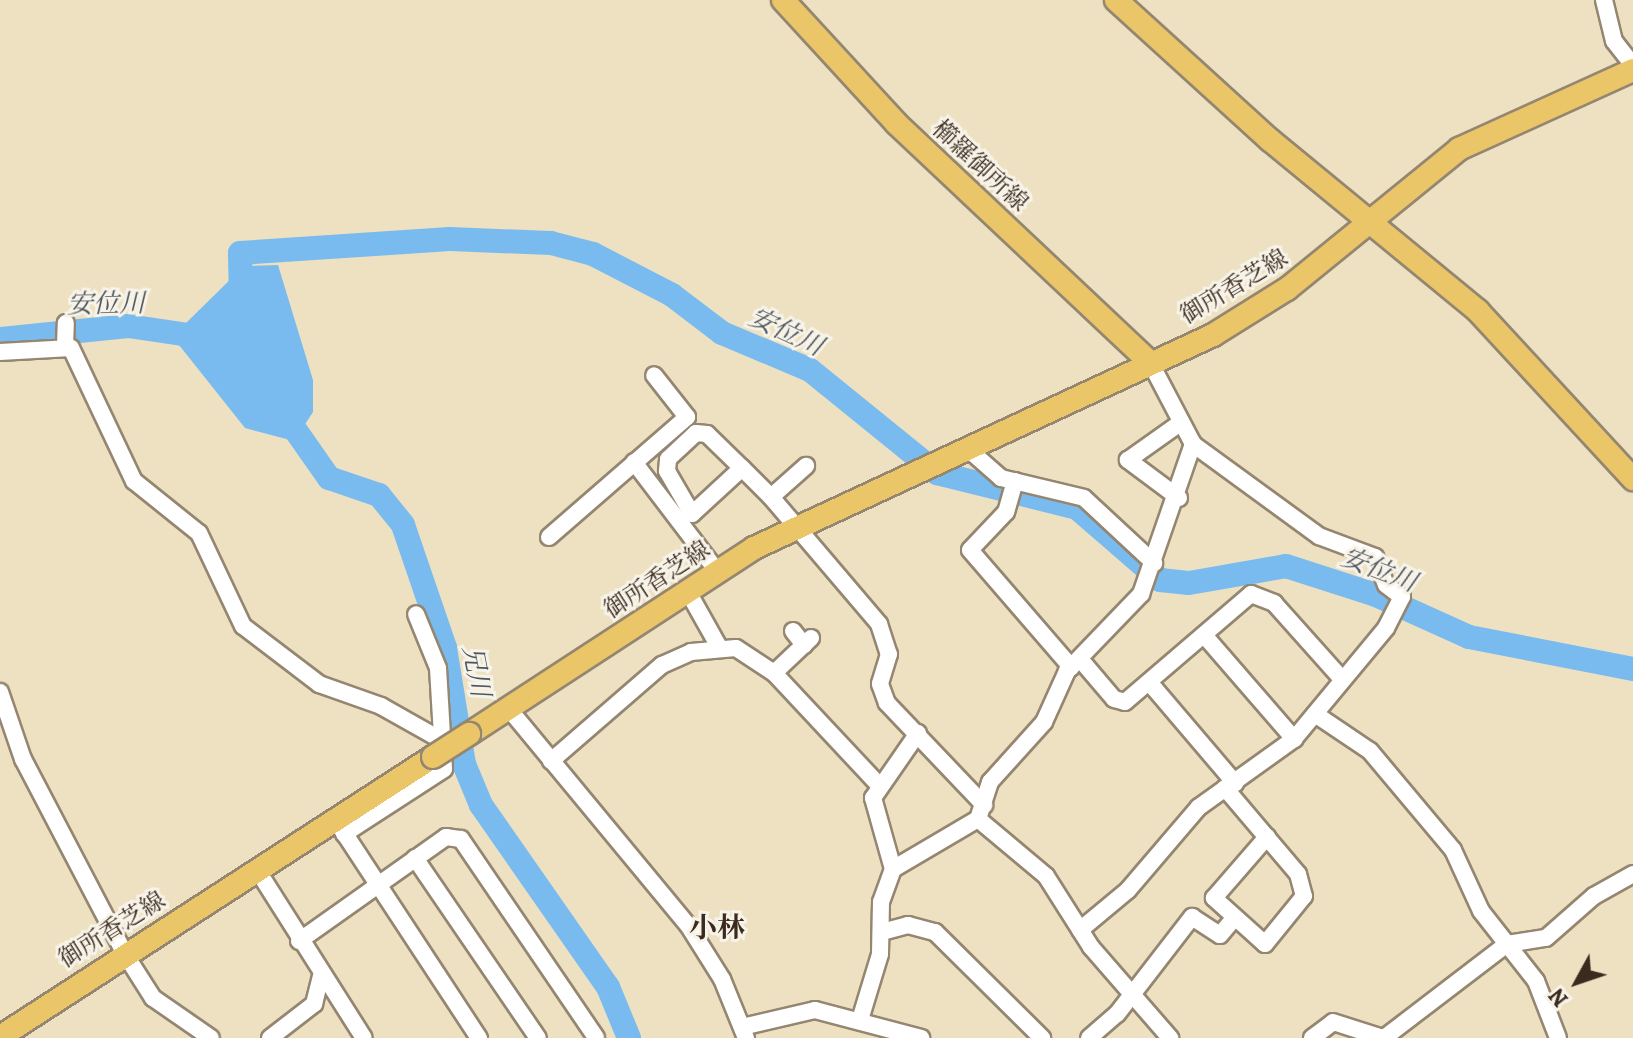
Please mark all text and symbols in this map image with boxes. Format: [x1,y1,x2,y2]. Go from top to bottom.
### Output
street label: 櫛羅御所線 [926,115,1034,217]
street label: 御所香芝線 [1175,244,1293,330]
water label: 安位川 [67,288,145,320]
water label: 安位川 [744,301,828,363]
street label: 御所香芝線 [599,535,715,625]
water label: 安位川 [1337,541,1421,599]
water label: 兄川 [456,643,496,699]
street label: 御所香芝線 [53,886,171,974]
district label: 小林 [689,911,745,945]
north arrow [1537,942,1617,1022]
text: N [1542,982,1575,1013]

